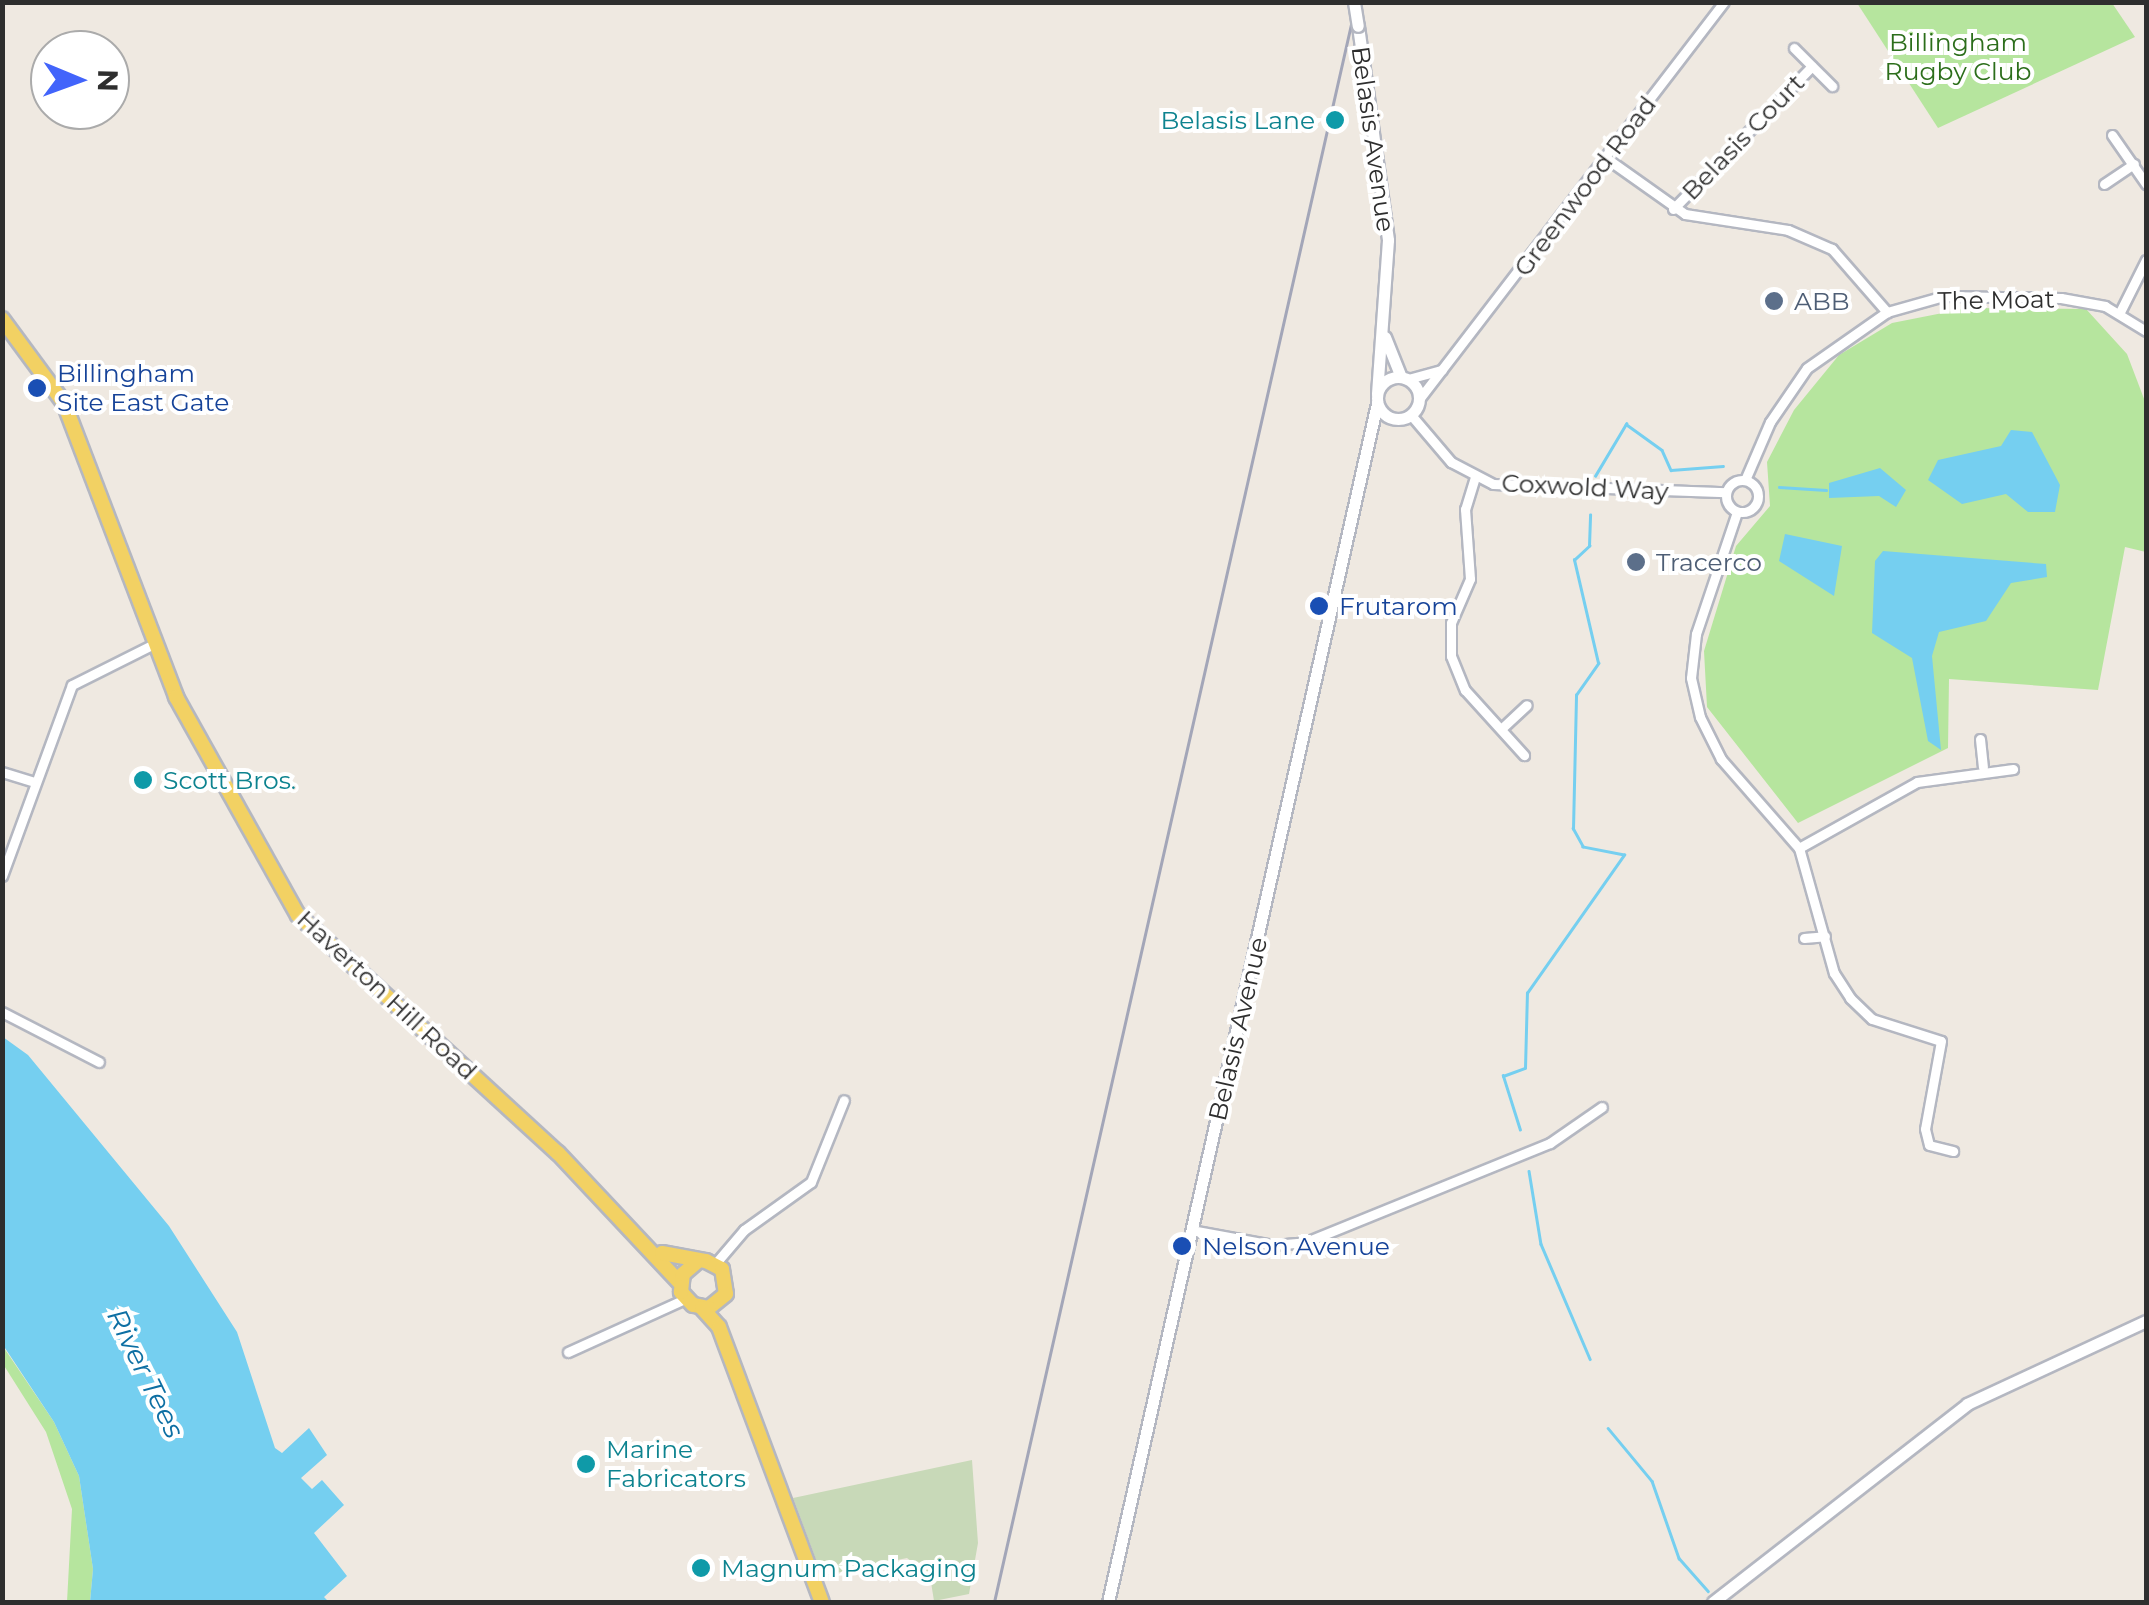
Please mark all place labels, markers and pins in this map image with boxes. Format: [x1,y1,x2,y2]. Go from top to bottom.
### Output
place label: Belasis Lane [1160,105,1315,135]
marker: Belasis Lane [1324,109,1346,131]
place label: ABB [1794,286,1850,316]
marker: ABB [1763,290,1785,312]
place label: Billingham Site East Gate [57,359,229,418]
marker: Billingham Site East Gate [26,377,48,399]
place label: Tracerco [1656,547,1762,577]
marker: Tracerco [1625,551,1647,573]
place label: Frutarom [1339,591,1458,621]
marker: Frutarom [1308,595,1330,617]
place label: Scott Bros. [163,765,296,795]
marker: Scott Bros. [132,769,154,791]
place label: Nelson Avenue [1202,1231,1390,1261]
marker: Nelson Avenue [1171,1235,1193,1257]
place label: Marine Fabricators [606,1435,746,1494]
marker: Marine Fabricators [575,1453,597,1475]
place label: Magnum Packaging [721,1553,977,1583]
marker: Magnum Packaging [690,1557,712,1579]

